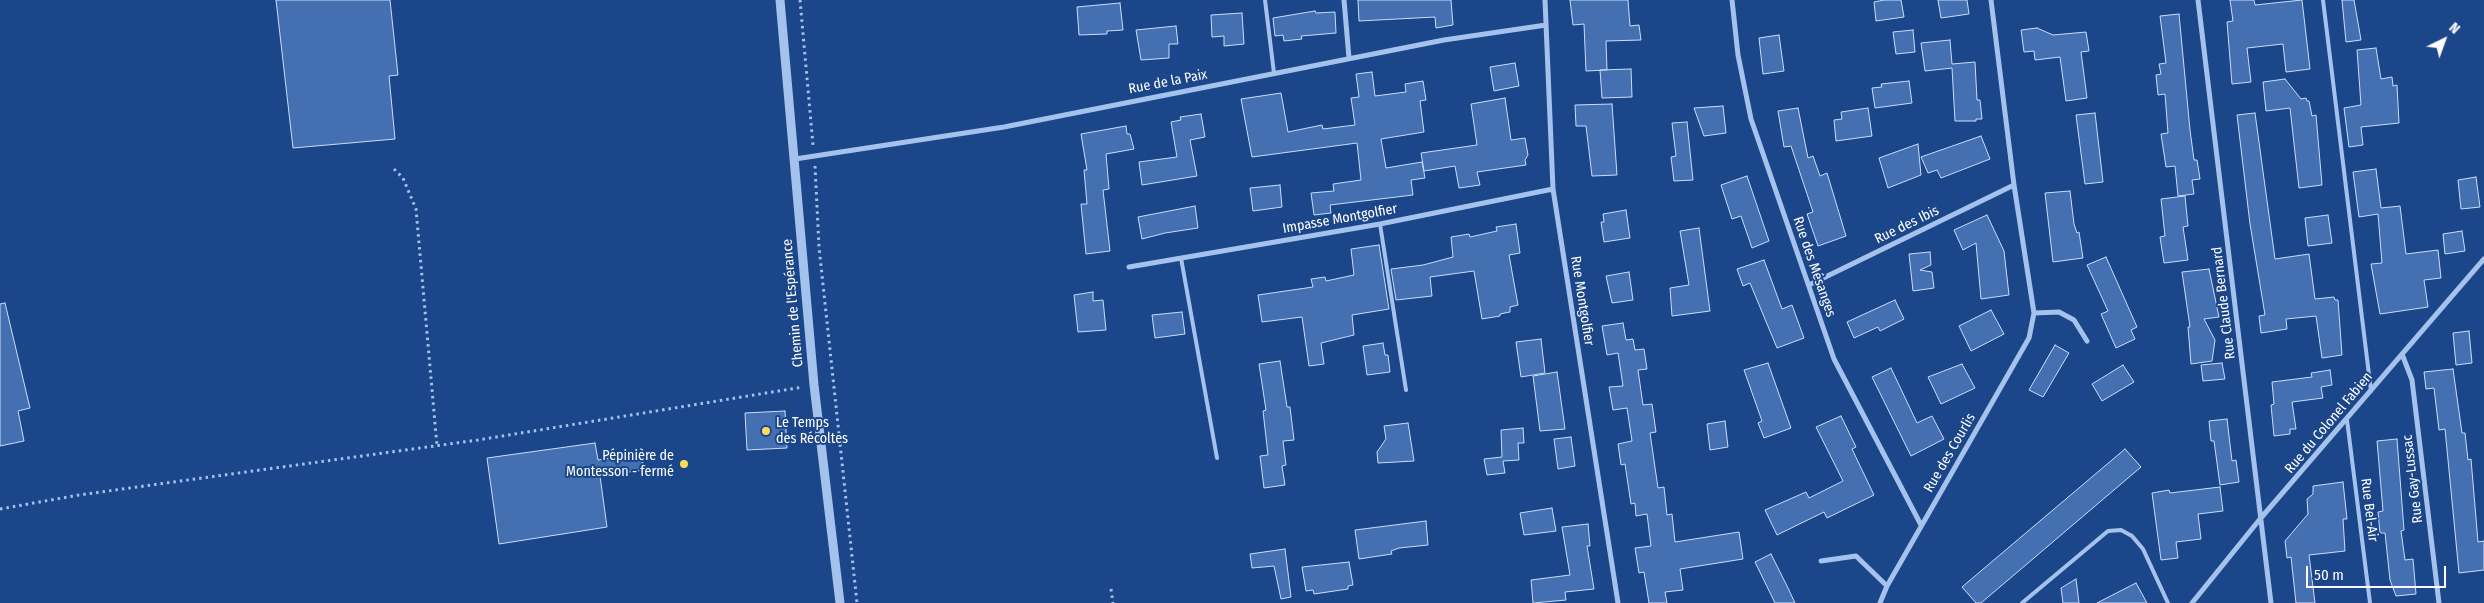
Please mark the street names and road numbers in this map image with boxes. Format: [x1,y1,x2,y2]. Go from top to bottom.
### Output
street label: Rue de la Paix [1127,66,1209,98]
street label: Impasse Montgolfier [1281,201,1399,237]
street label: Rue des Ibis [1872,202,1942,248]
street label: Rue des Mésanges [1789,215,1839,319]
street label: Chemin de l'Espérance [779,238,807,368]
street label: Rue Claude Bernard [2209,246,2239,360]
street label: Rue Montgolfier [1567,255,1597,347]
street label: Rue du Colonel Fabien [2282,369,2376,477]
street label: Rue des Courlis [1921,410,1979,496]
street label: Rue Gay-Lussac [2399,434,2427,524]
street label: Rue Bel-Air [2357,477,2381,543]

